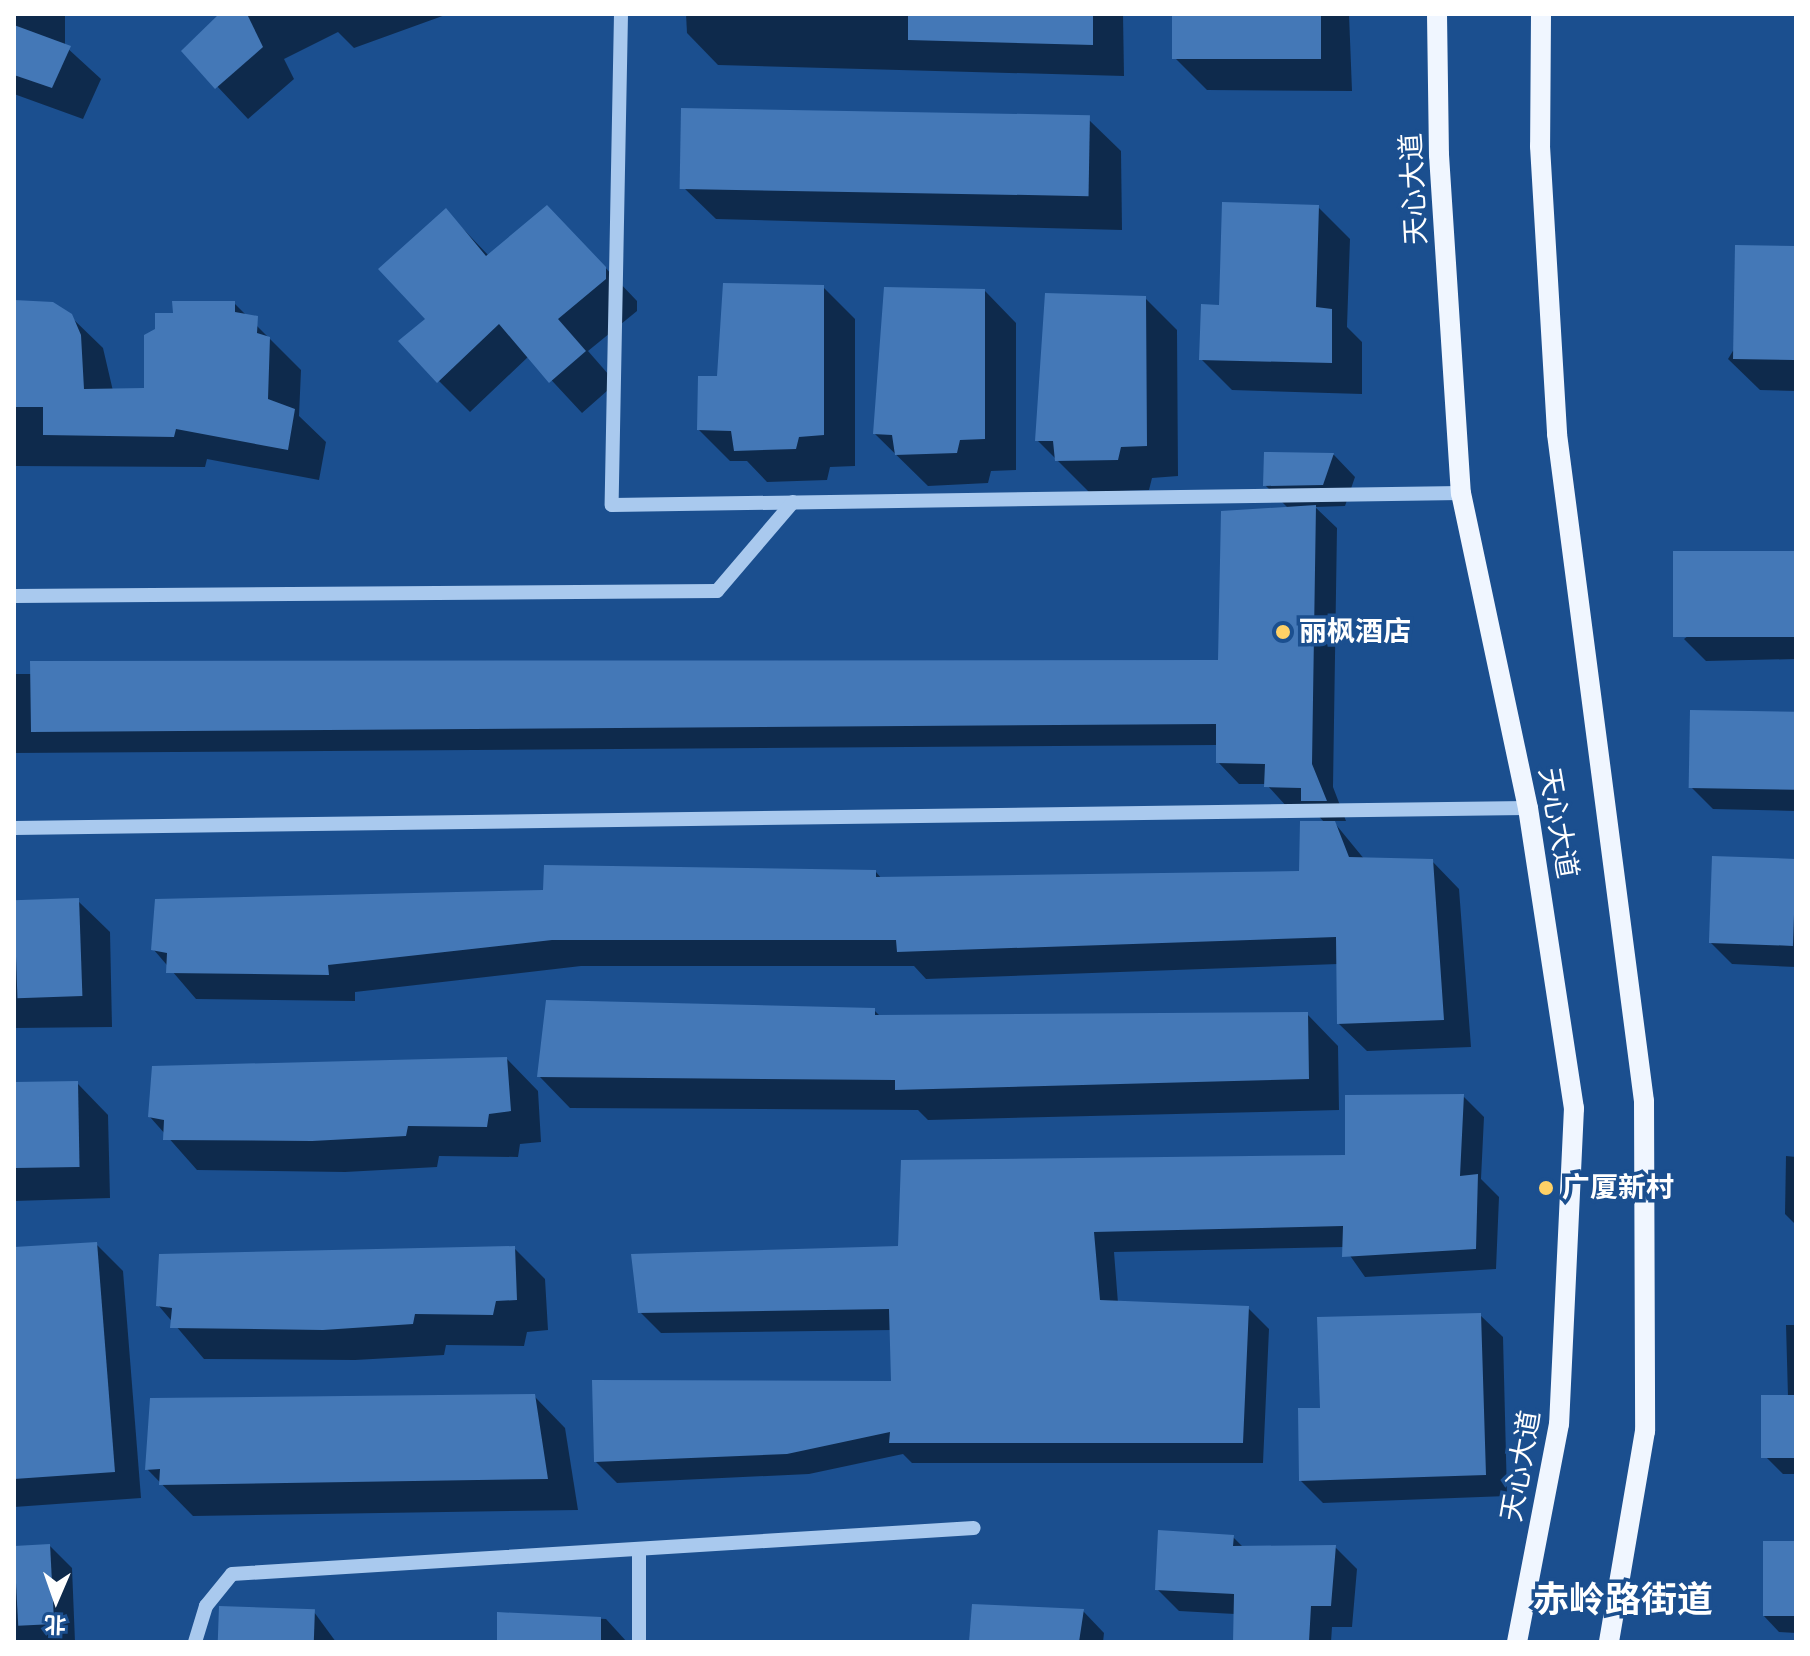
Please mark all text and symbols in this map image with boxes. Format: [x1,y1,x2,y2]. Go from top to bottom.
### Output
street label: 天心大道 [1394,132,1434,246]
place label: 丽枫酒店 [1299,615,1411,649]
marker: 丽枫酒店 [1274,623,1292,641]
street label: 天心大道 [1532,765,1584,881]
place label: 广厦新村 [1562,1171,1674,1205]
marker: 广厦新村 [1537,1179,1555,1197]
street label: 天心大道 [1495,1408,1547,1524]
north arrow [16,1560,96,1640]
district label: 赤岭路街道 [1533,1578,1713,1622]
text: 北 [44,1612,67,1637]

